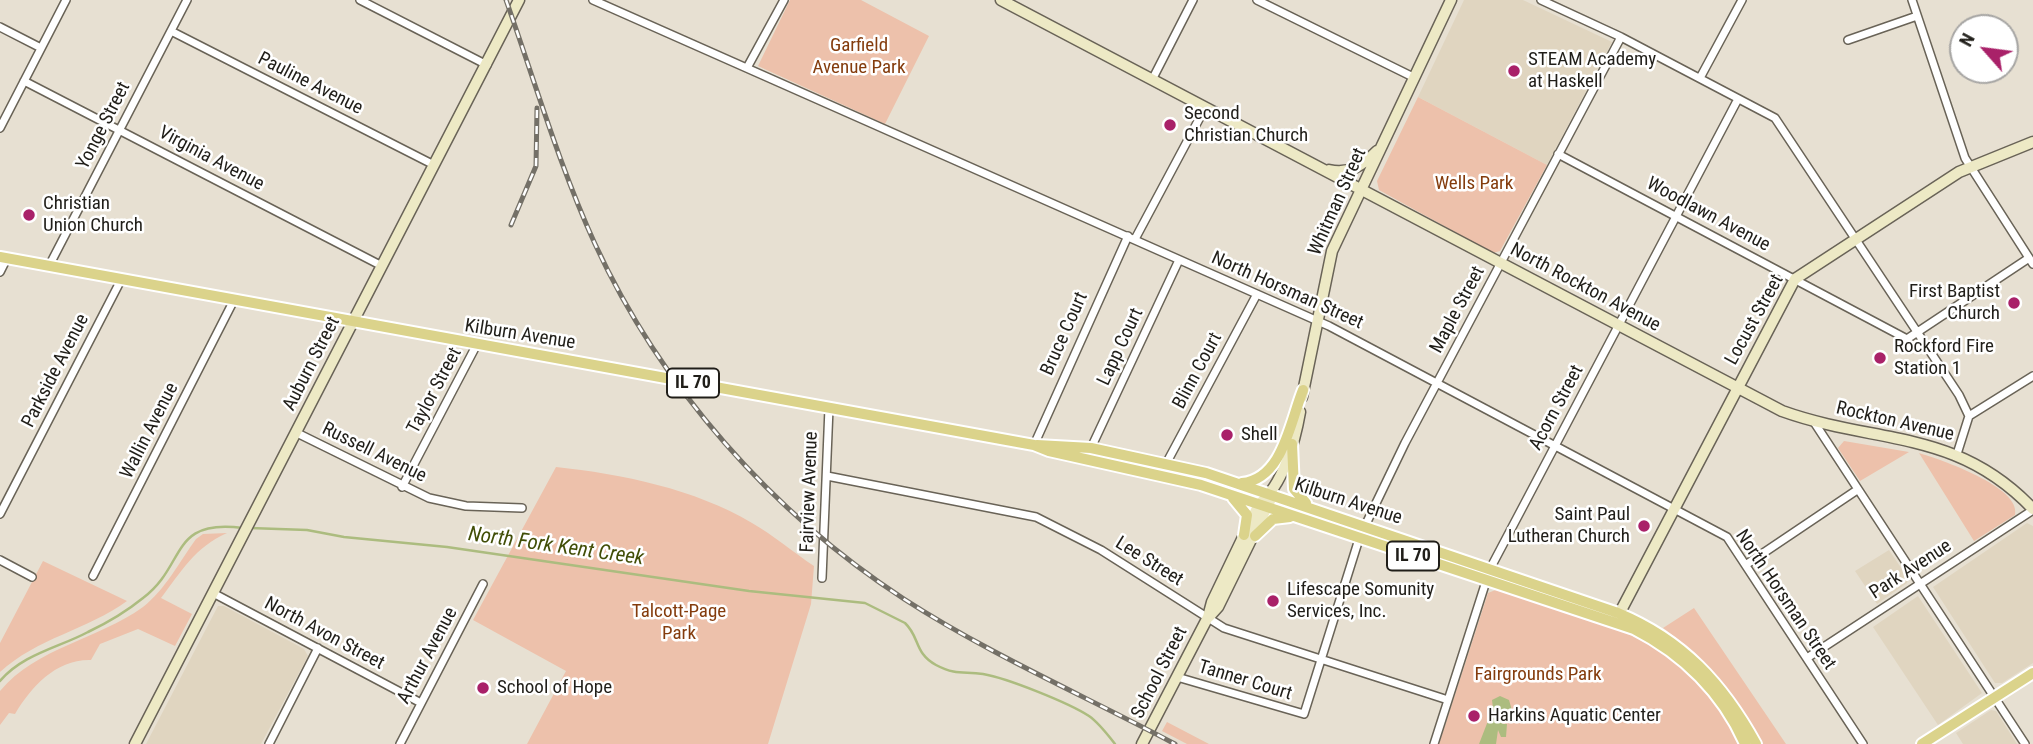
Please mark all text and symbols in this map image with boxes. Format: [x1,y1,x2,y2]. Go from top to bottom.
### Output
north arrow [1949,14,2019,84]
text: N [1954,29,1980,50]
park label: Garfield Avenue Park [813,35,905,79]
street label: Pauline Avenue [254,48,366,120]
place label: STEAM Academy at Haskell [1528,49,1656,93]
marker: STEAM Academy at Haskell [1506,63,1522,79]
street label: Yonge Street [72,78,136,174]
place label: Second Christian Church [1184,103,1308,147]
marker: Second Christian Church [1162,117,1178,133]
street label: Virginia Avenue [154,122,268,196]
street label: Whitman Street [1304,145,1372,259]
park label: Wells Park [1435,173,1513,195]
street label: Woodlawn Avenue [1642,173,1774,257]
place label: Christian Union Church [43,193,143,237]
marker: Christian Union Church [21,207,37,223]
street label: North Rockton Avenue [1506,239,1664,337]
street label: North Horsman Street [1207,247,1367,335]
street label: Maple Street [1426,263,1490,357]
street label: Locust Street [1721,271,1789,369]
place label: First Baptist Church [1909,281,2000,325]
street label: Bruce Court [1037,289,1093,379]
marker: First Baptist Church [2006,295,2022,311]
street label: Lapp Court [1093,305,1149,389]
street label: Parkside Avenue [18,310,94,432]
street label: Auburn Street [279,313,345,415]
street label: Kilburn Avenue [463,315,577,355]
street label: Blinn Court [1168,329,1228,413]
place label: Rockford Fire Station 1 [1894,336,1994,380]
street label: Taylor Street [403,344,467,438]
marker: Rockford Fire Station 1 [1872,350,1888,366]
street label: Acorn Street [1525,362,1589,454]
road number: IL 70 [667,368,719,398]
street label: Wallin Avenue [116,379,184,483]
street label: Rockton Avenue [1834,397,1956,447]
street label: Russell Avenue [318,418,430,488]
place label: Shell [1241,424,1278,446]
marker: Shell [1219,427,1235,443]
street label: Fairview Avenue [796,431,824,553]
street label: Kilburn Avenue [1291,474,1405,530]
place label: Saint Paul Lutheran Church [1508,504,1630,548]
marker: Saint Paul Lutheran Church [1636,518,1652,534]
water label: North Fork Kent Creek [467,522,645,572]
street label: North Horsman Street [1730,526,1840,674]
street label: Lee Street [1111,532,1187,592]
street label: Park Avenue [1866,535,1956,605]
road number: IL 70 [1387,542,1439,570]
place label: Lifescape Somunity Services, Inc. [1287,579,1434,623]
street label: North Avon Street [260,593,388,675]
marker: Lifescape Somunity Services, Inc. [1265,593,1281,609]
park label: Talcott-Page Park [632,601,726,645]
street label: Arthur Avenue [393,604,463,708]
street label: School Street [1127,623,1193,723]
street label: Tanner Court [1195,656,1295,706]
park label: Fairgrounds Park [1474,664,1602,686]
place label: School of Hope [497,677,612,699]
marker: School of Hope [475,680,491,696]
place label: Harkins Aquatic Center [1488,705,1661,727]
marker: Harkins Aquatic Center [1466,708,1482,724]

